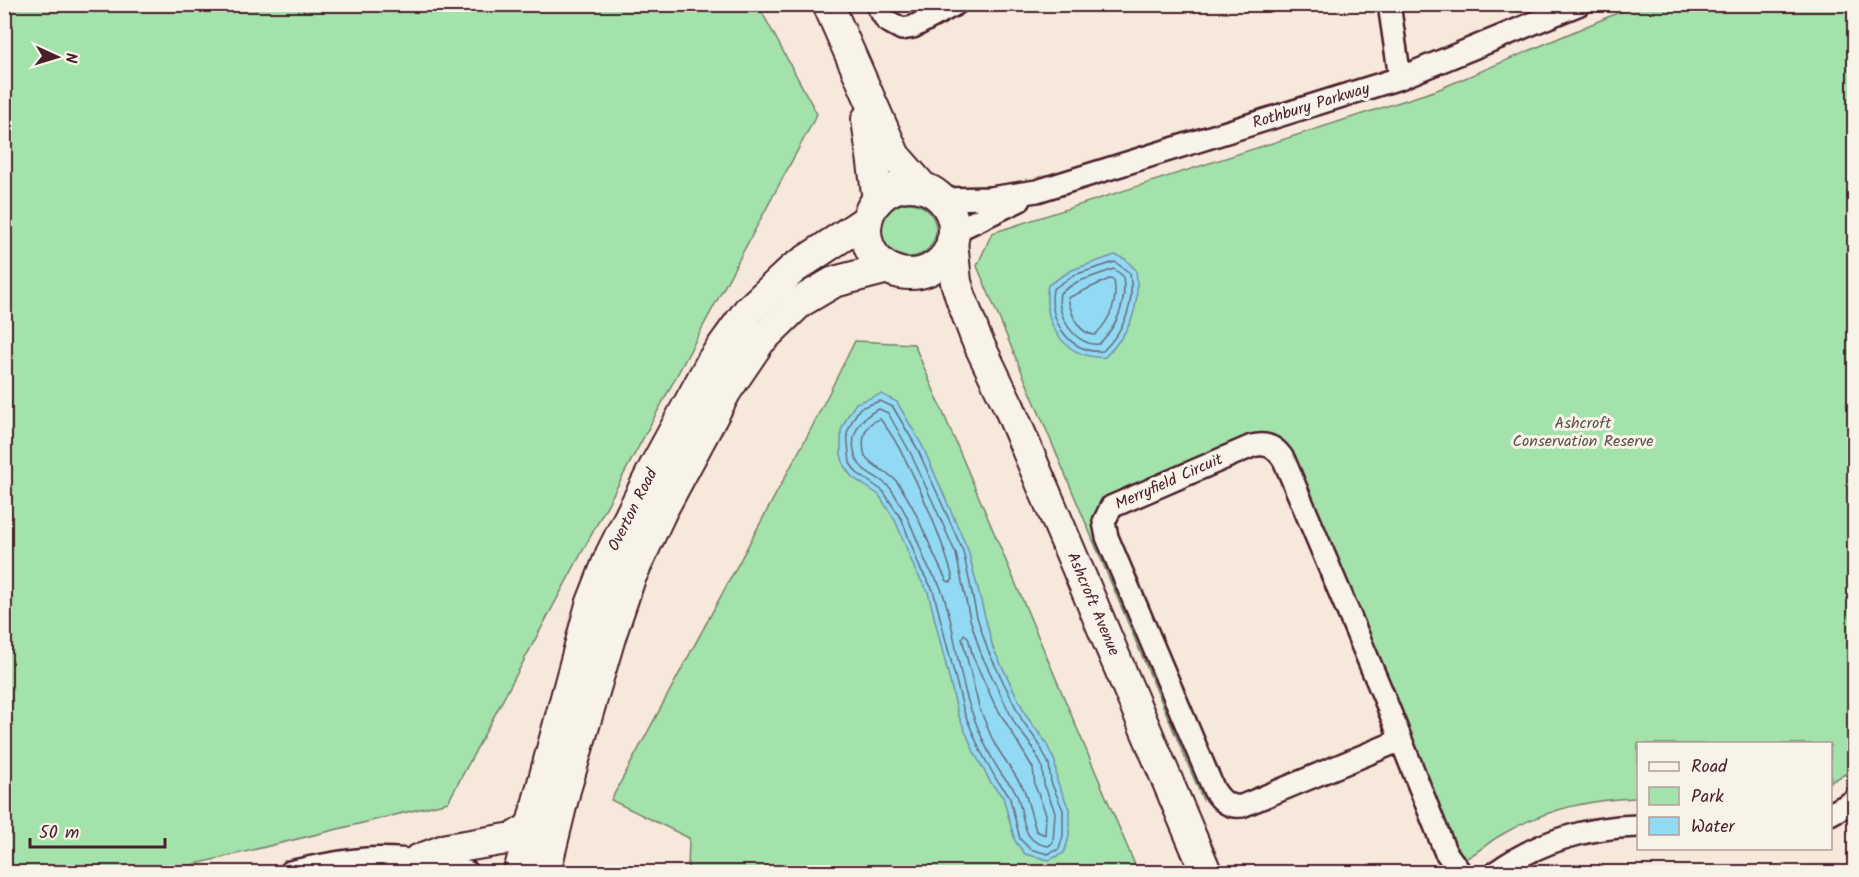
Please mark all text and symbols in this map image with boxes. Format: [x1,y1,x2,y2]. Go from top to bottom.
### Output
north arrow [27,27,87,87]
text: N [58,52,83,64]
street label: Rothbury Parkway [1249,76,1373,136]
park label: Ashcroft Conservation Reserve [1513,411,1653,454]
street label: Merryfield Circuit [1111,447,1228,517]
street label: Overton Road [602,464,665,556]
street label: Ashcroft Avenue [1060,548,1126,660]
legend [1637,742,1832,850]
text: Road [1691,753,1728,782]
text: Park [1691,783,1724,812]
scale bar [30,811,165,849]
text: Water [1691,813,1736,842]
text: 50 m [39,819,79,848]

